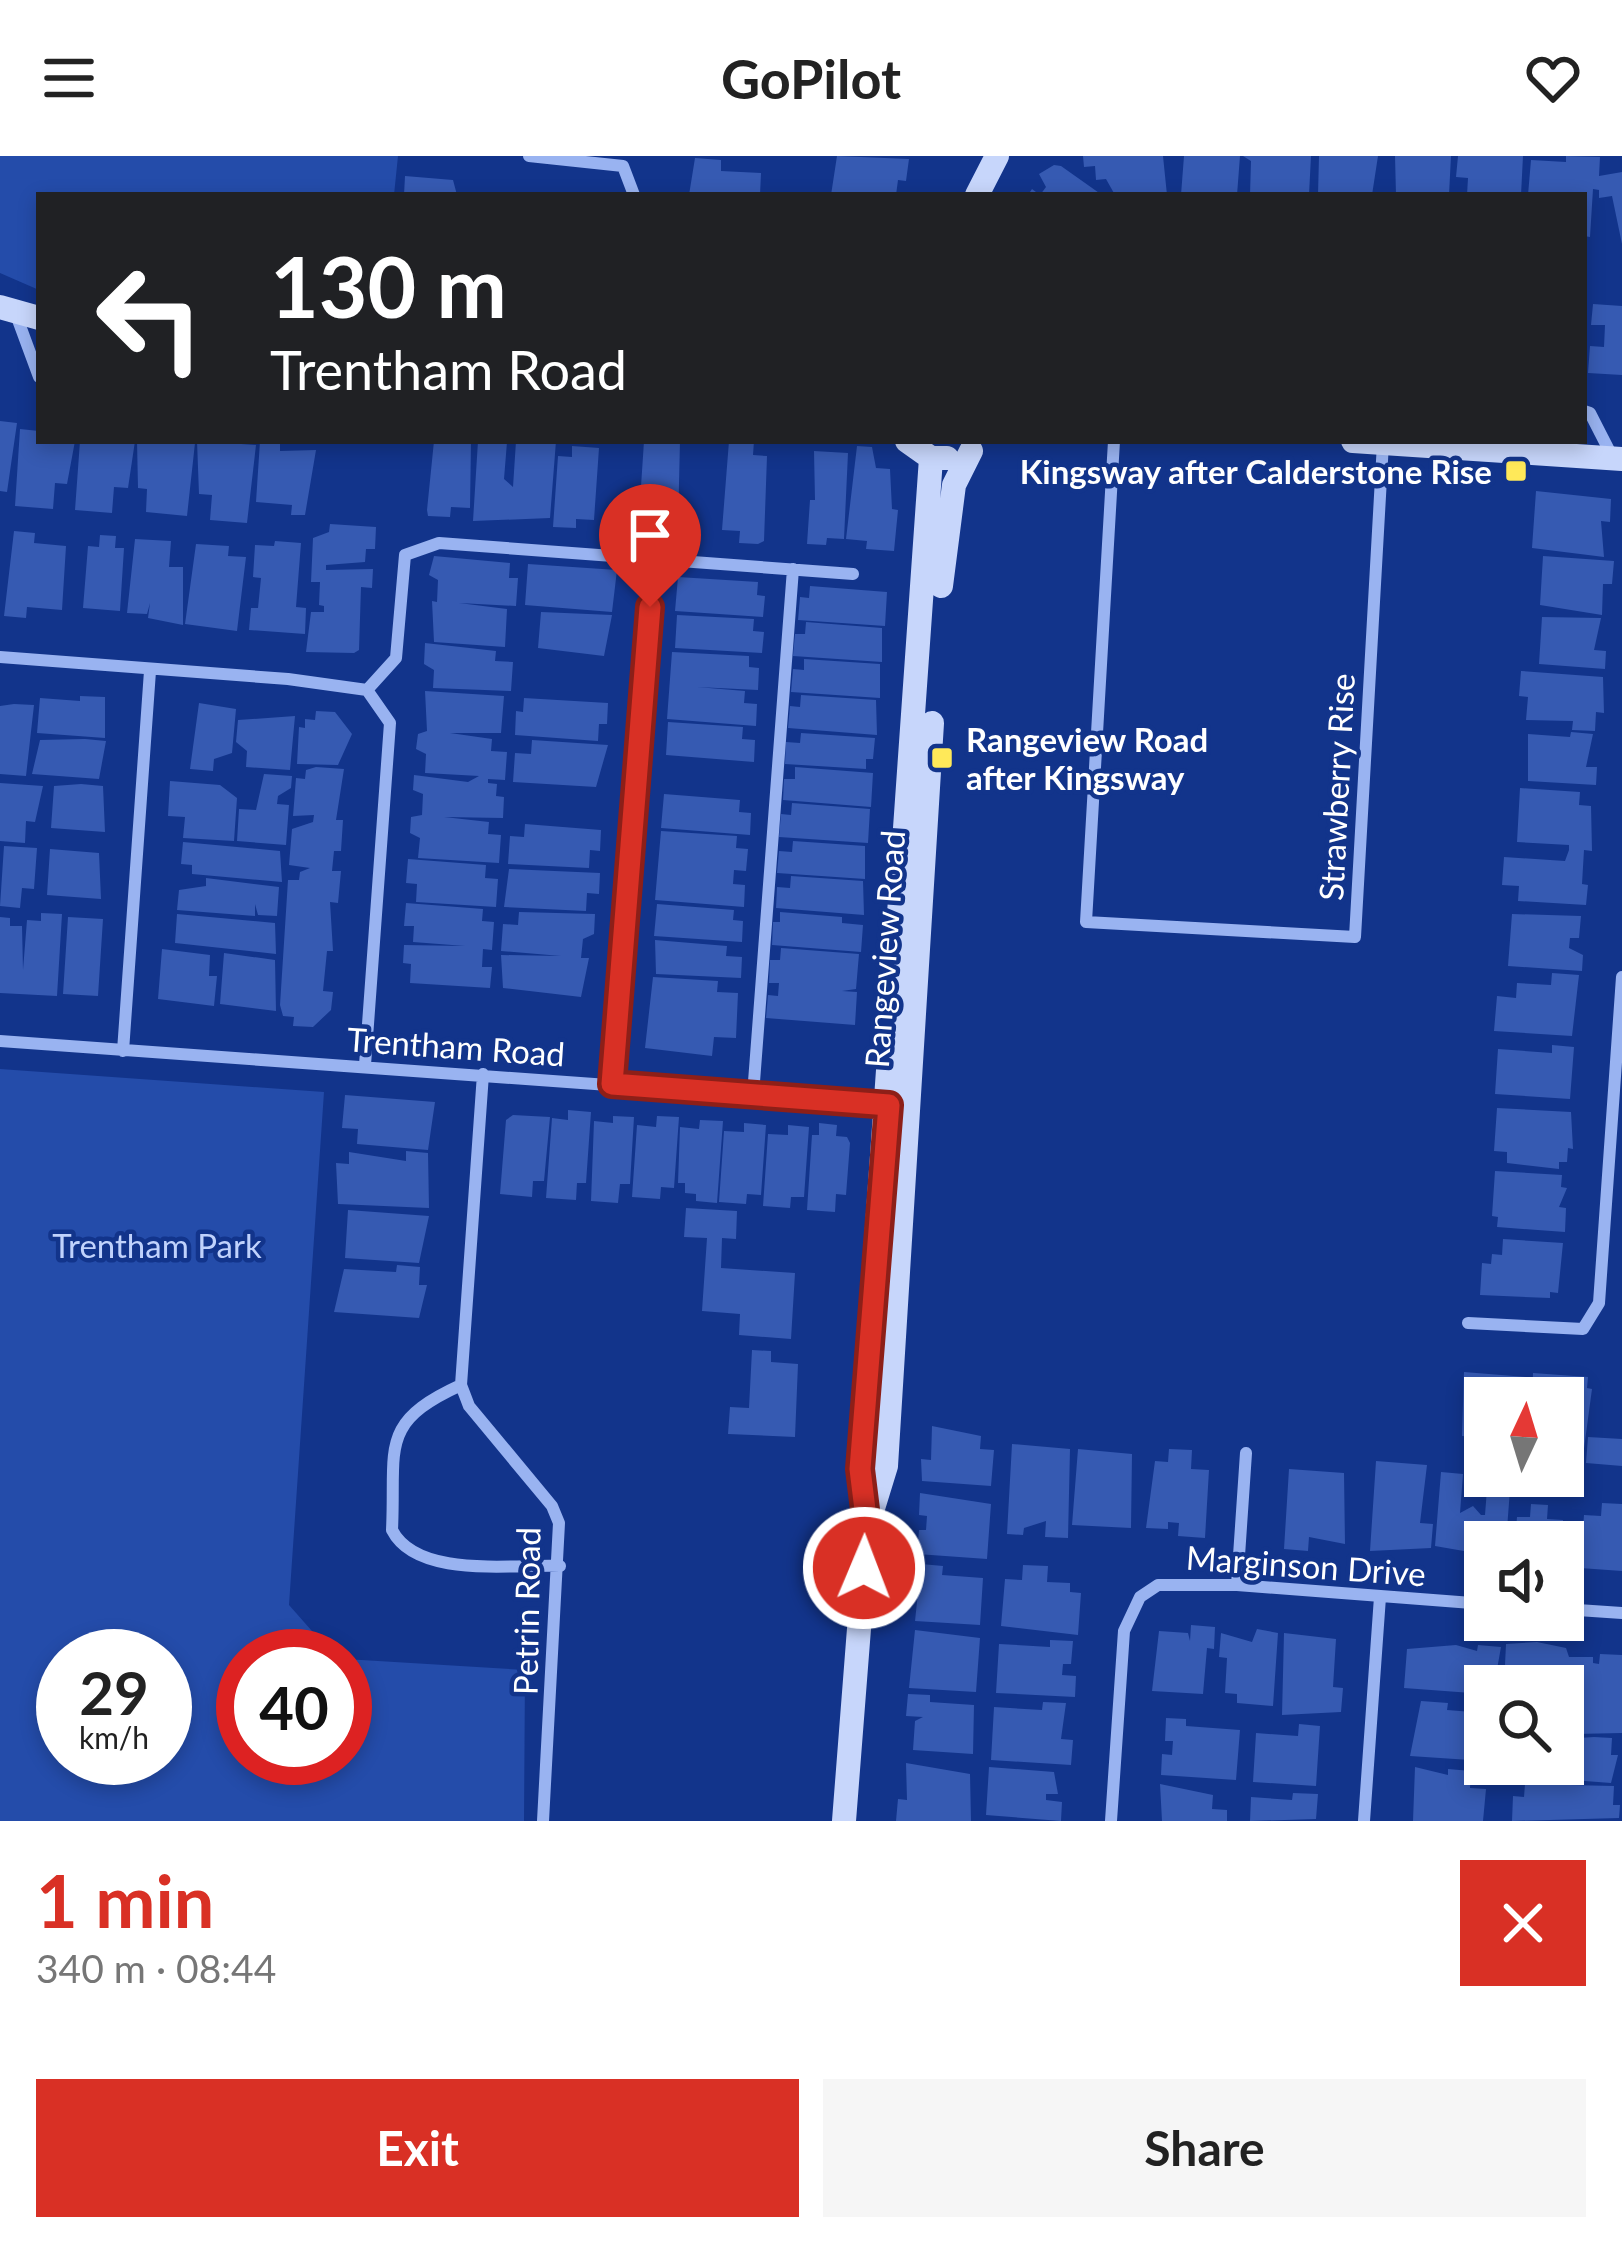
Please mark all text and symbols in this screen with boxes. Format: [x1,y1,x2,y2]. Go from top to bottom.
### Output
icon: menu [36,45,102,111]
icon: heart [1520,45,1586,111]
text: GoPilot [721,46,901,111]
text: 130 m [270,235,507,336]
icon: left [72,240,228,396]
text: Trentham Road [270,337,627,402]
place label: Kingsway after Calderstone Rise [1020,451,1492,491]
marker: Kingsway after Calderstone Rise [1503,458,1529,484]
pin [599,484,701,607]
icon: arrive [617,502,683,568]
street label: Strawberry Rise [1310,672,1362,902]
place label: Rangeview Road after Kingsway [966,719,1208,797]
marker: Rangeview Road after Kingsway [929,745,955,771]
street label: Rangeview Road [856,829,912,1069]
street label: Trentham Road [346,1018,566,1074]
park label: Trentham Park [52,1225,262,1265]
north arrow [1464,1377,1584,1497]
map controls [1464,1377,1584,1785]
position arrow [801,1505,927,1631]
button: sound [1464,1521,1584,1641]
street label: Petrin Road [505,1527,547,1695]
street label: Marginson Drive [1185,1537,1427,1593]
speed limit sign: 40 [216,1629,372,1785]
text: 29 [79,1656,149,1728]
button: search [1464,1665,1584,1785]
text: km/h [79,1719,149,1755]
text: 1 min [36,1857,214,1943]
button: close [1460,1860,1586,1986]
text: 340 m · 08:44 [36,1945,276,1991]
button: Exit [36,2079,799,2217]
button: Share [823,2079,1586,2217]

